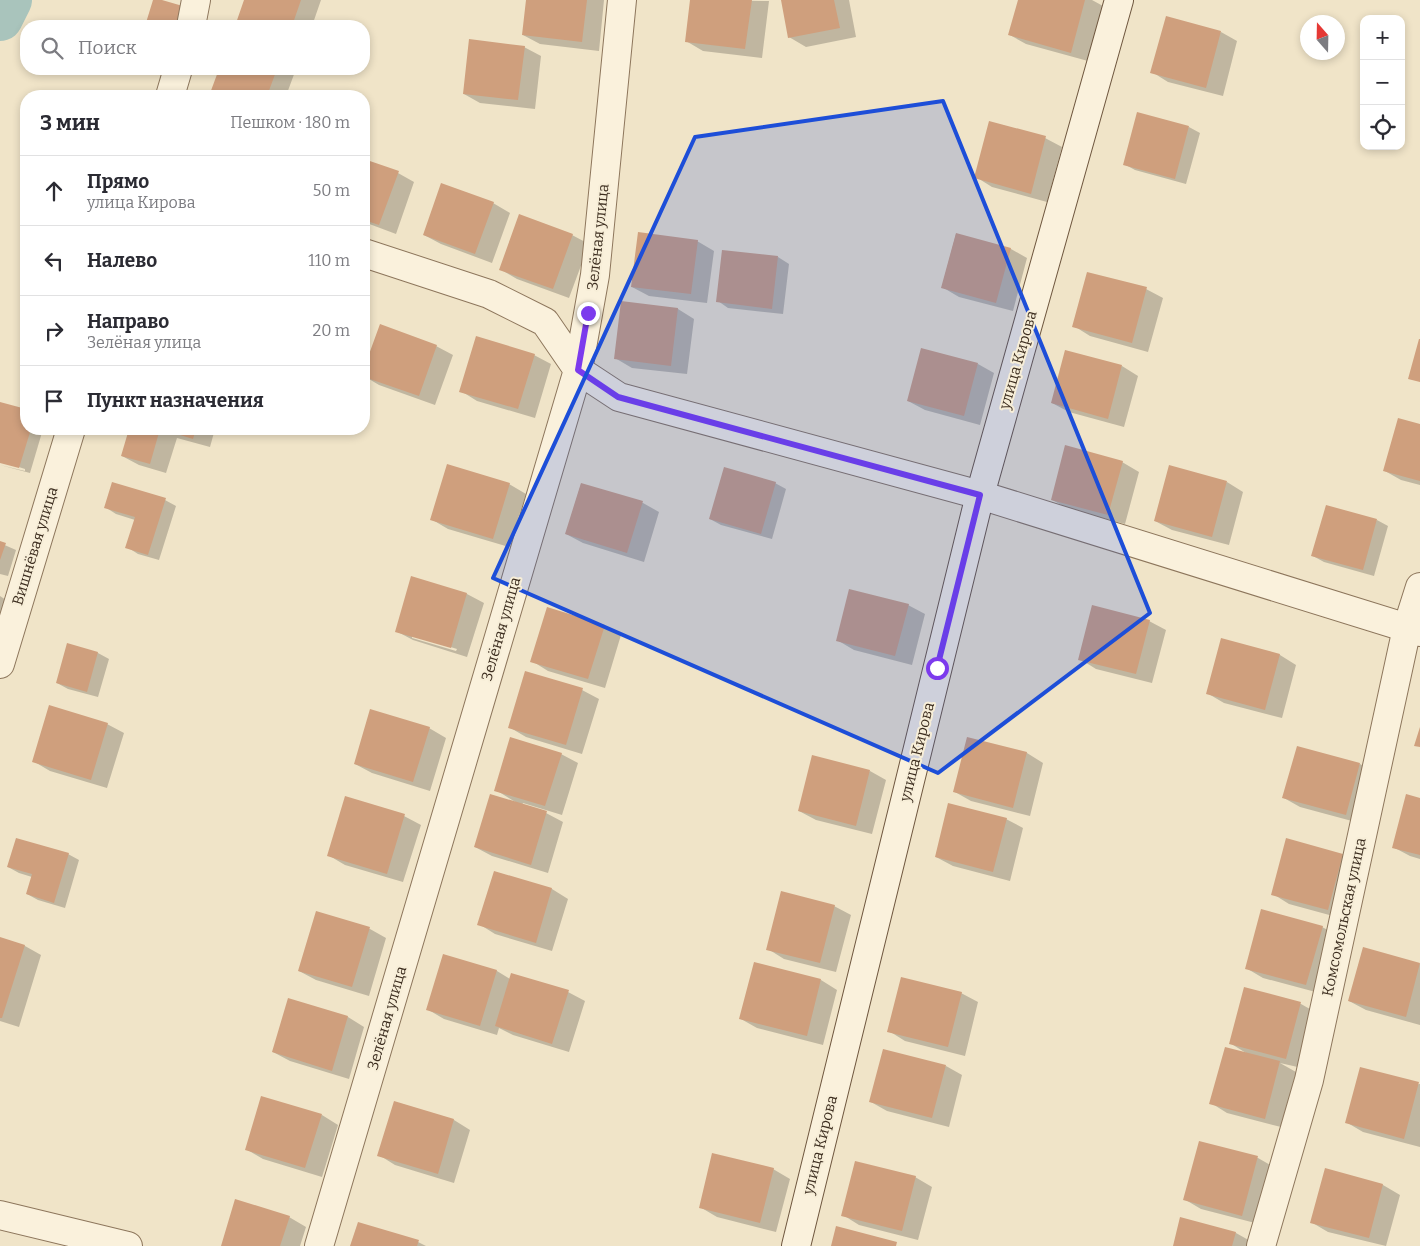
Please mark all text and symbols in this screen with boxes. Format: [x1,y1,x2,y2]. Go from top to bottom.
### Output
north arrow [1300,15,1345,60]
map controls [1360,15,1405,150]
button: + [1360,15,1405,60]
search box [20,20,370,75]
icon: search [38,34,66,62]
text: Поиск [78,36,137,59]
button: − [1360,60,1405,105]
button: locate [1360,105,1405,150]
text: 3 мин [40,110,100,136]
text: Пешком · 180 m [230,113,350,132]
text: Прямо [87,170,149,193]
icon: ahead [40,177,68,205]
text: 50 m [313,181,350,200]
street label: Зелёная улица [583,183,613,291]
text: улица Кирова [87,193,196,212]
icon: left [40,247,68,275]
text: Налево [87,249,157,272]
text: 110 m [308,251,350,270]
route end [577,302,600,325]
street label: улица Кирова [995,309,1041,412]
text: Направо [87,310,169,333]
icon: right [40,317,68,345]
text: 20 m [313,321,350,340]
text: Зелёная улица [87,333,201,352]
icon: arrive [40,387,68,415]
text: Пункт назначения [87,389,264,412]
street label: Вишнёвая улица [8,485,62,607]
street label: Зелёная улица [478,575,524,683]
route start [926,657,949,680]
street label: улица Кирова [896,700,938,805]
street label: Комсомольская улица [1318,836,1370,998]
street label: Зелёная улица [364,964,410,1072]
street label: улица Кирова [799,1093,841,1198]

